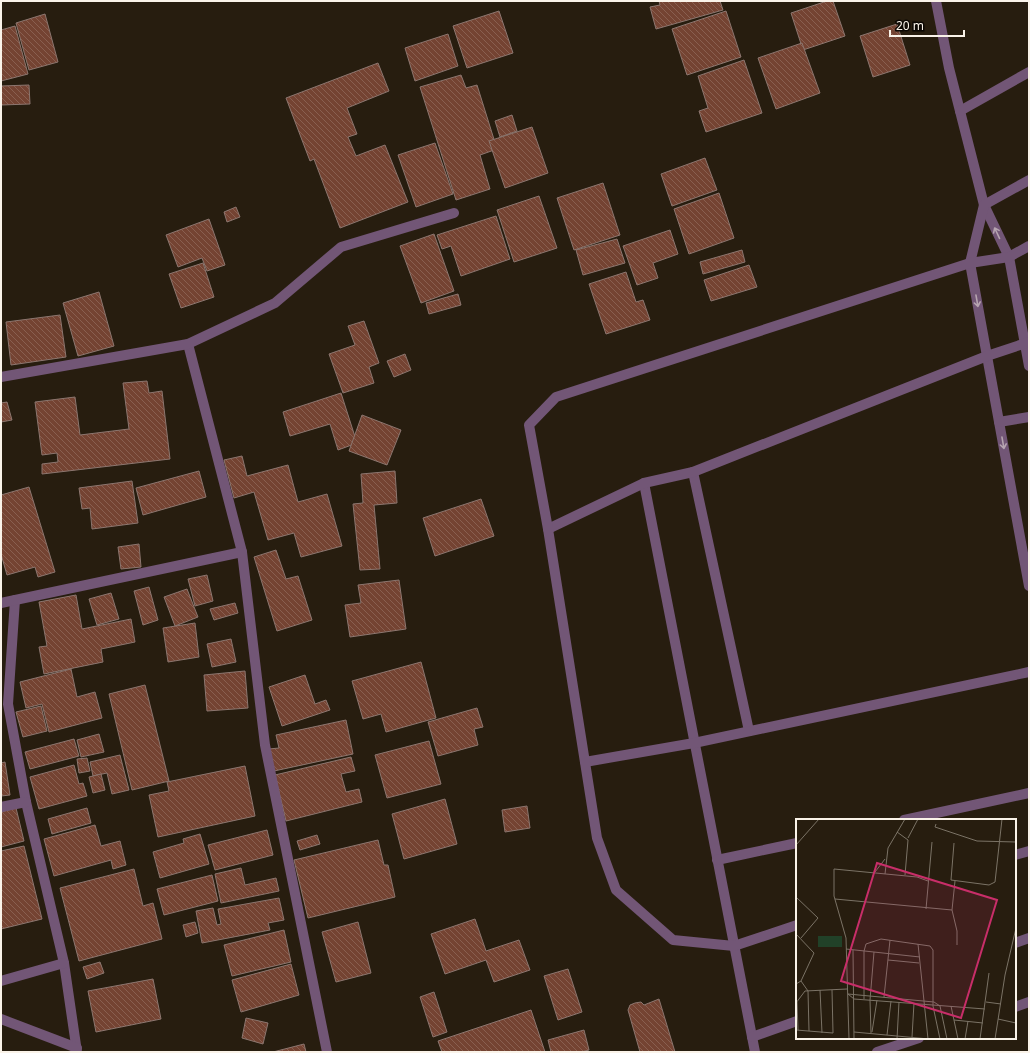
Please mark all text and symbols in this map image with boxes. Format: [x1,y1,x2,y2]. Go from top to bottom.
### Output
scale bar [890,12,964,38]
text: 20 m [896,17,924,34]
one-way arrow [993,228,1000,240]
one-way arrow [973,294,981,307]
one-way arrow [999,436,1007,449]
inset map [796,819,1016,1039]

